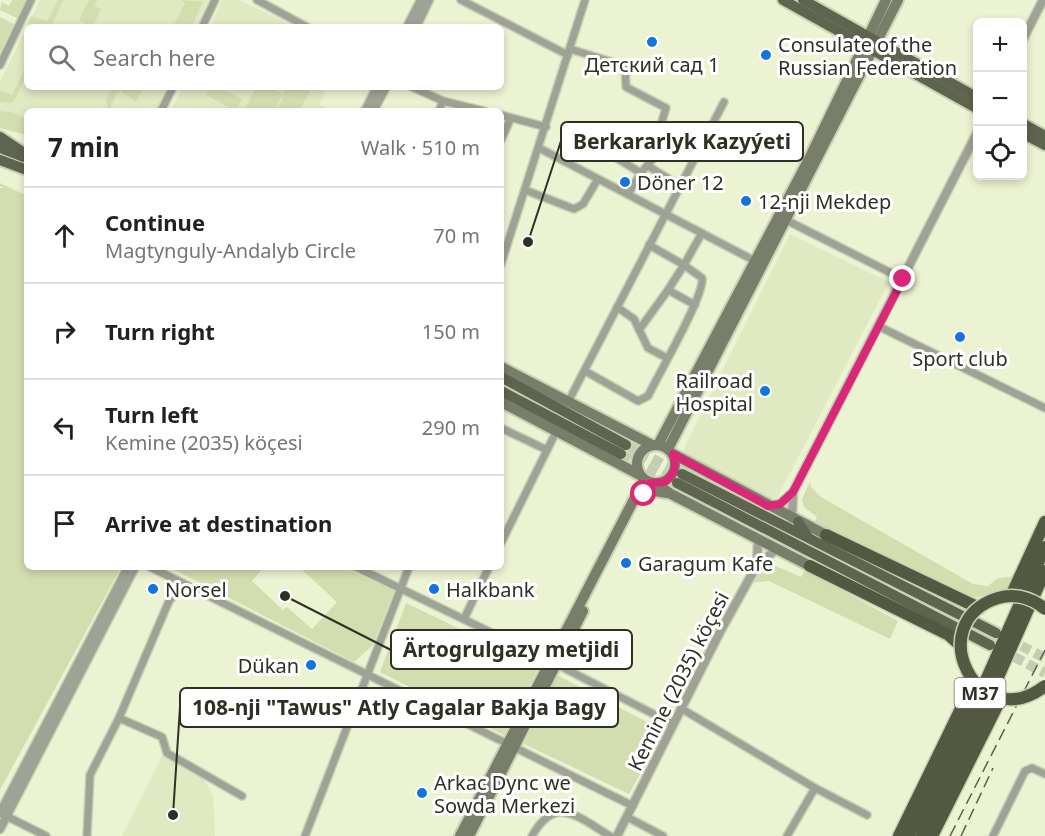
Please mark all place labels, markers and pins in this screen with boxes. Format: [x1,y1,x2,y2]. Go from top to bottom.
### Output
place label: Consulate of the Russian Federation [778,31,957,81]
marker: Детский сад 1 [645,35,659,49]
marker: Consulate of the Russian Federation [759,48,773,62]
place label: Детский сад 1 [585,51,719,78]
callout: Berkararlyk Kazyýeti [561,122,803,161]
place label: Döner 12 [637,169,724,196]
marker: Döner 12 [618,175,632,189]
place label: 12-nji Mekdep [758,188,891,215]
marker: 12-nji Mekdep [739,194,753,208]
marker: Sport club [953,330,967,344]
place label: Sport club [912,345,1008,372]
place label: Railroad Hospital [675,367,753,417]
marker: Railroad Hospital [758,384,772,398]
place label: Garagum Kafe [638,550,773,577]
marker: Garagum Kafe [619,556,633,570]
place label: Norsel [165,576,227,603]
place label: Halkbank [446,576,535,603]
marker: Norsel [146,582,160,596]
marker: Halkbank [427,582,441,596]
callout: Ärtogrulgazy metjidi [391,630,632,669]
place label: Dükan [238,652,299,679]
marker: Dükan [304,658,318,672]
callout: 108-nji "Tawus" Atly Cagalar Bakja Bagy [180,688,618,727]
place label: Arkac Dync we Sowda Merkezi [434,769,575,819]
marker: Arkac Dync we Sowda Merkezi [415,786,429,800]

